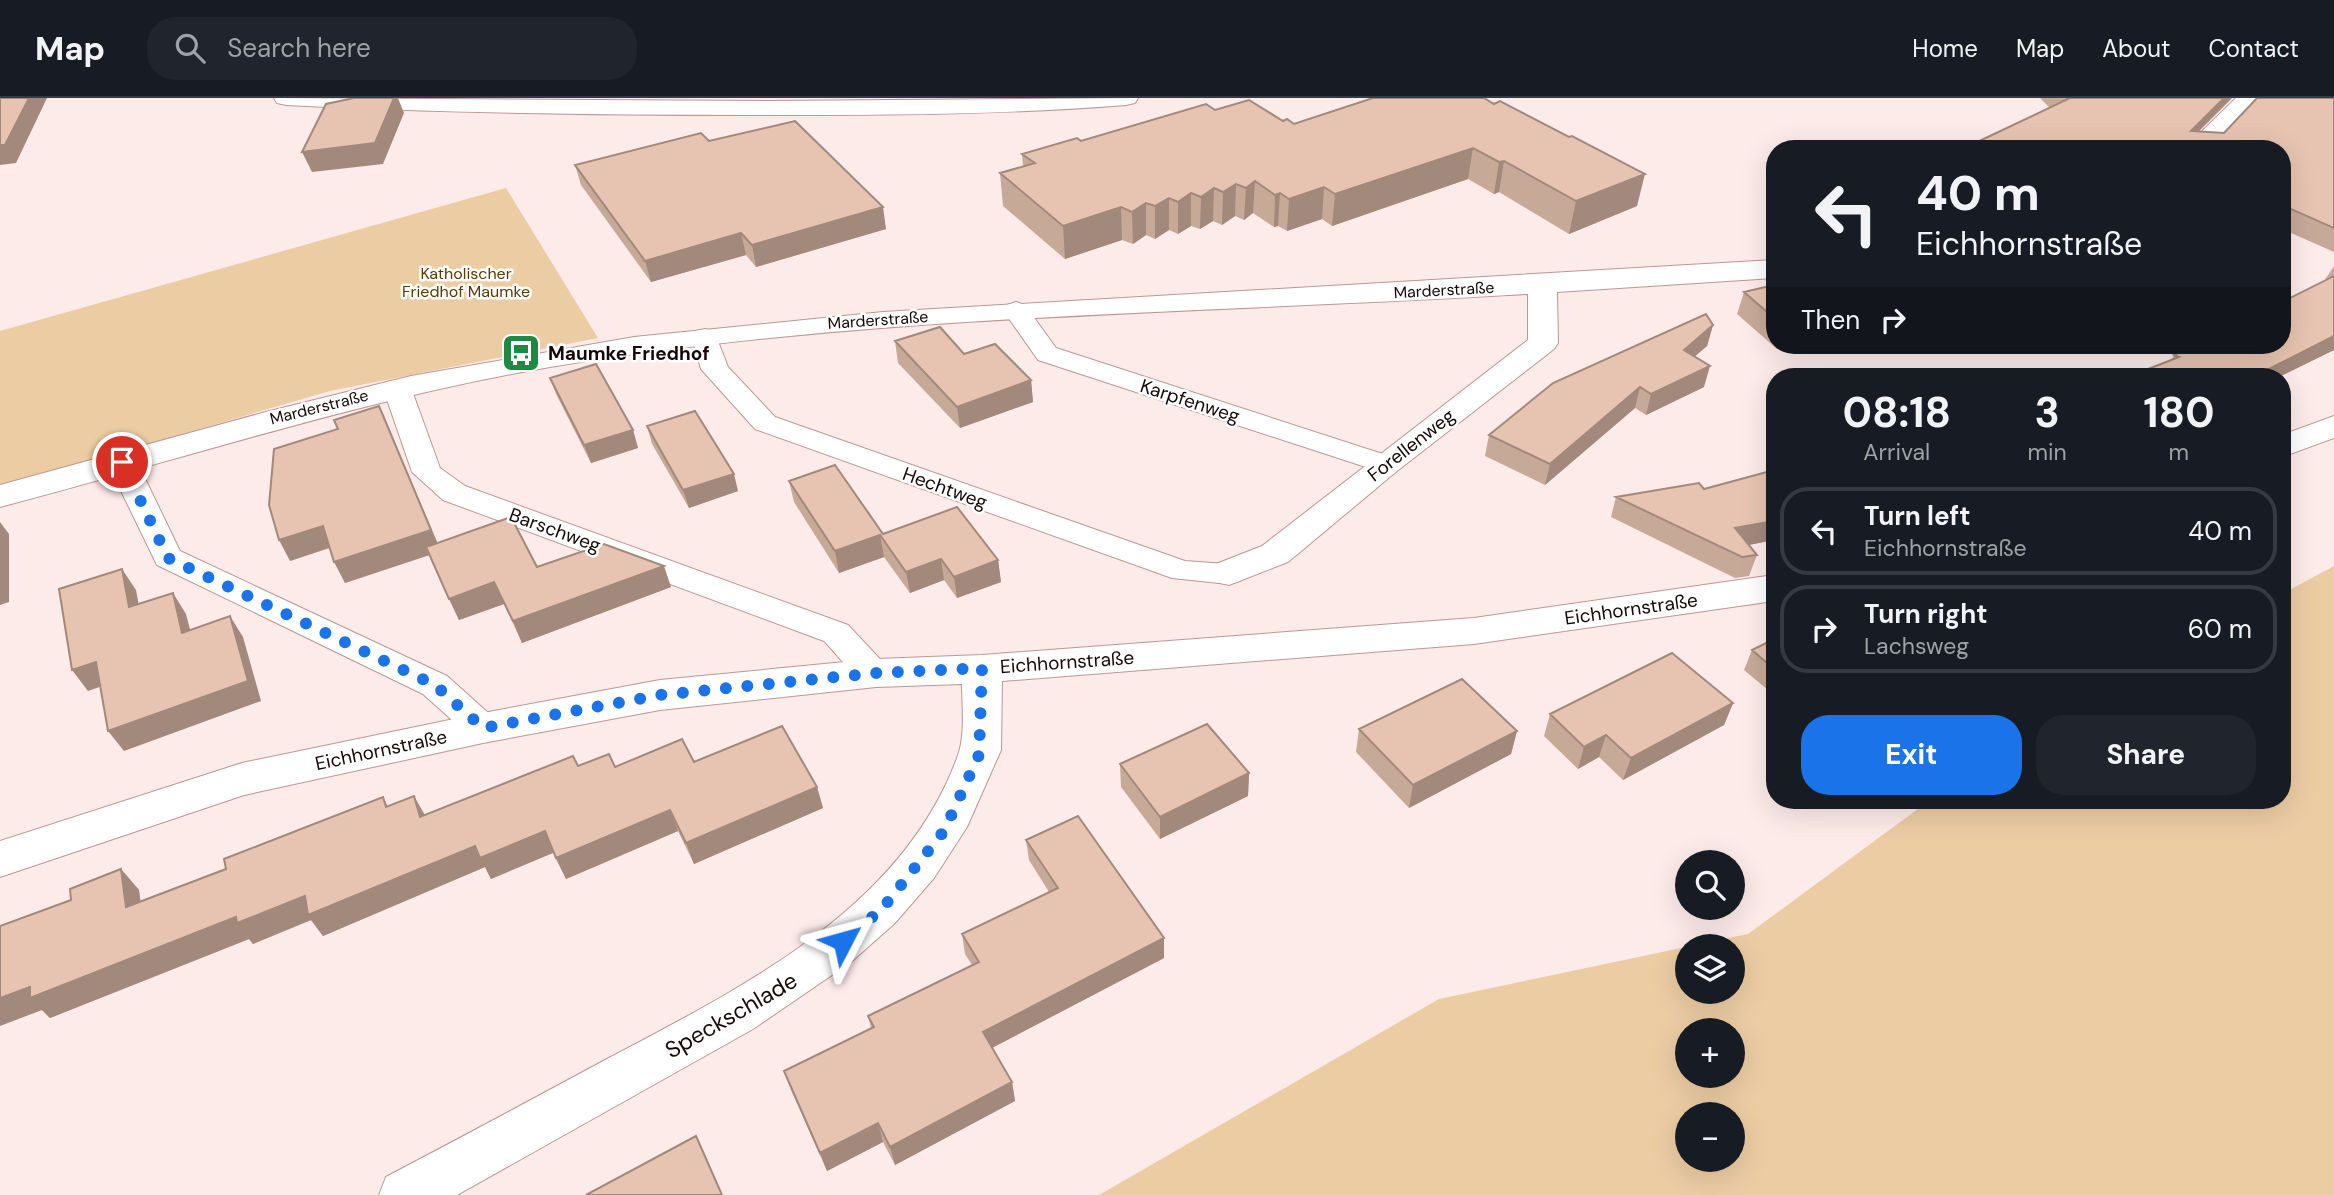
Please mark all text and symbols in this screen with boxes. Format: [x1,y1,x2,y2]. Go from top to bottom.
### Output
search box [147,17,637,80]
text: Map [35,27,105,70]
icon: search [171,29,209,67]
text: Search here [227,31,371,65]
text: Home [1912,33,1978,64]
text: Map [2016,33,2064,64]
text: About [2102,33,2171,64]
text: Contact [2209,33,2299,64]
text: 40 m [1916,161,2040,225]
icon: left [1801,168,1892,259]
text: Eichhornstraße [1916,223,2142,265]
park label: Katholischer Friedhof Maumke [402,263,530,302]
street label: Marderstraße [1393,277,1495,303]
icon: right [1874,301,1912,339]
text: Then [1801,303,1860,337]
street label: Marderstraße [827,306,929,334]
bus stop icon: Maumke Friedhof [500,332,542,374]
place label: Maumke Friedhof [548,341,709,366]
street label: Karpfenweg [1137,373,1243,429]
street label: Marderstraße [268,385,370,429]
text: 08:18 [1842,385,1951,440]
text: 3 [2034,385,2060,440]
text: 180 [2143,385,2215,440]
street label: Forellenweg [1362,403,1460,487]
pin [92,432,152,492]
text: Arrival [1863,437,1930,467]
text: min [2028,437,2067,467]
text: m [2169,437,2189,467]
icon: arrive [103,443,141,481]
street label: Hechtweg [899,461,991,515]
text: Turn left [1864,499,1971,533]
street label: Barschweg [506,502,605,558]
icon: left [1805,512,1843,550]
text: 40 m [2188,514,2252,548]
text: Eichhornstraße [1864,533,2027,563]
street label: Eichhornstraße [1563,587,1699,631]
text: Turn right [1864,597,1988,631]
icon: right [1805,610,1843,648]
text: 60 m [2188,612,2252,646]
text: Lachsweg [1864,631,1969,661]
street label: Eichhornstraße [999,645,1135,679]
button: Exit [1801,715,2022,795]
button: Share [2036,715,2256,795]
street label: Eichhornstraße [313,724,449,776]
map controls [1675,850,1745,1172]
button: search [1675,850,1745,920]
position arrow [806,904,880,978]
button: layers [1675,934,1745,1004]
street label: Speckschlade [659,965,803,1065]
button: + [1675,1018,1745,1088]
button: − [1675,1102,1745,1172]

